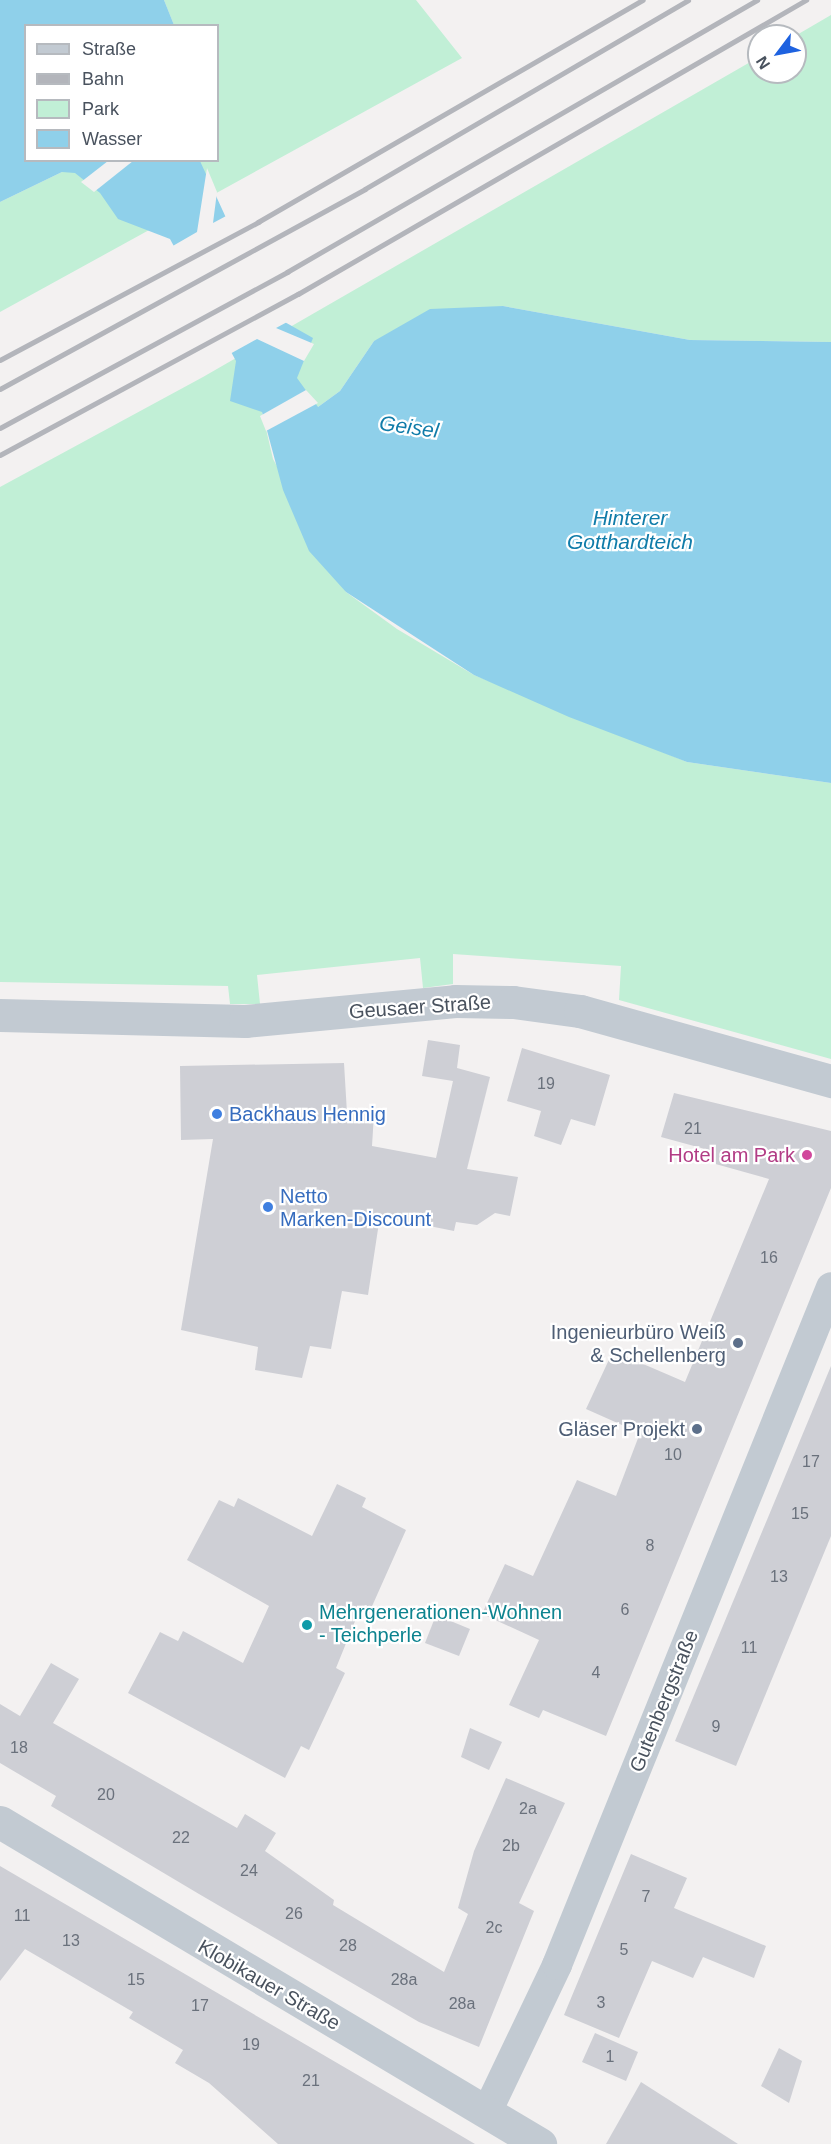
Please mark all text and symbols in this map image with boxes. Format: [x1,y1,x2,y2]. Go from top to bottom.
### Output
legend [24,24,219,162]
north arrow [747,24,807,84]
text: Straße [82,39,136,59]
text: N [753,53,773,72]
text: Bahn [82,69,124,89]
text: Park [82,99,119,119]
text: Wasser [82,129,142,149]
water label: Geisel [378,410,440,444]
water label: Hinterer Gotthardteich [567,505,693,555]
street label: Geusaer Straße [348,990,492,1024]
house number: 19 [537,1074,555,1094]
place label: Backhaus Hennig [229,1102,386,1126]
marker: Backhaus Hennig [210,1107,224,1121]
house number: 21 [684,1119,702,1139]
place label: Hotel am Park [668,1143,795,1167]
marker: Hotel am Park [800,1148,814,1162]
place label: Netto Marken-Discount [280,1184,431,1231]
marker: Netto Marken-Discount [261,1200,275,1214]
house number: 16 [760,1248,778,1268]
place label: Ingenieurbüro Weiß & Schellenberg [551,1320,726,1367]
marker: Ingenieurbüro Weiß & Schellenberg [731,1336,745,1350]
place label: Gläser Projekt [558,1417,685,1441]
marker: Gläser Projekt [690,1422,704,1436]
house number: 10 [664,1445,682,1465]
house number: 17 [802,1452,820,1472]
house number: 15 [791,1504,809,1524]
house number: 8 [646,1536,654,1556]
house number: 13 [770,1567,788,1587]
house number: 6 [621,1600,629,1620]
place label: Mehrgenerationen-Wohnen - Teichperle [319,1601,562,1648]
marker: Mehrgenerationen-Wohnen - Teichperle [300,1618,314,1632]
street label: Gutenbergstraße [625,1626,703,1776]
house number: 11 [741,1638,757,1658]
house number: 4 [592,1663,600,1683]
house number: 9 [712,1717,720,1737]
house number: 18 [10,1738,28,1758]
house number: 20 [97,1785,115,1805]
house number: 2a [519,1799,537,1819]
house number: 22 [172,1828,190,1848]
house number: 2b [502,1836,520,1856]
house number: 24 [240,1861,258,1881]
house number: 7 [642,1887,650,1907]
house number: 26 [285,1904,303,1924]
house number: 11 [14,1906,30,1926]
house number: 2c [486,1918,502,1938]
house number: 13 [62,1931,80,1951]
street label: Klobikauer Straße [194,1935,344,2035]
house number: 28 [339,1936,357,1956]
house number: 5 [620,1940,628,1960]
house number: 15 [127,1970,145,1990]
house number: 28a [391,1970,417,1990]
house number: 3 [597,1993,605,2013]
house number: 28a [449,1994,475,2014]
house number: 17 [191,1996,209,2016]
house number: 19 [242,2035,260,2055]
house number: 1 [606,2047,614,2067]
house number: 21 [302,2071,320,2091]

